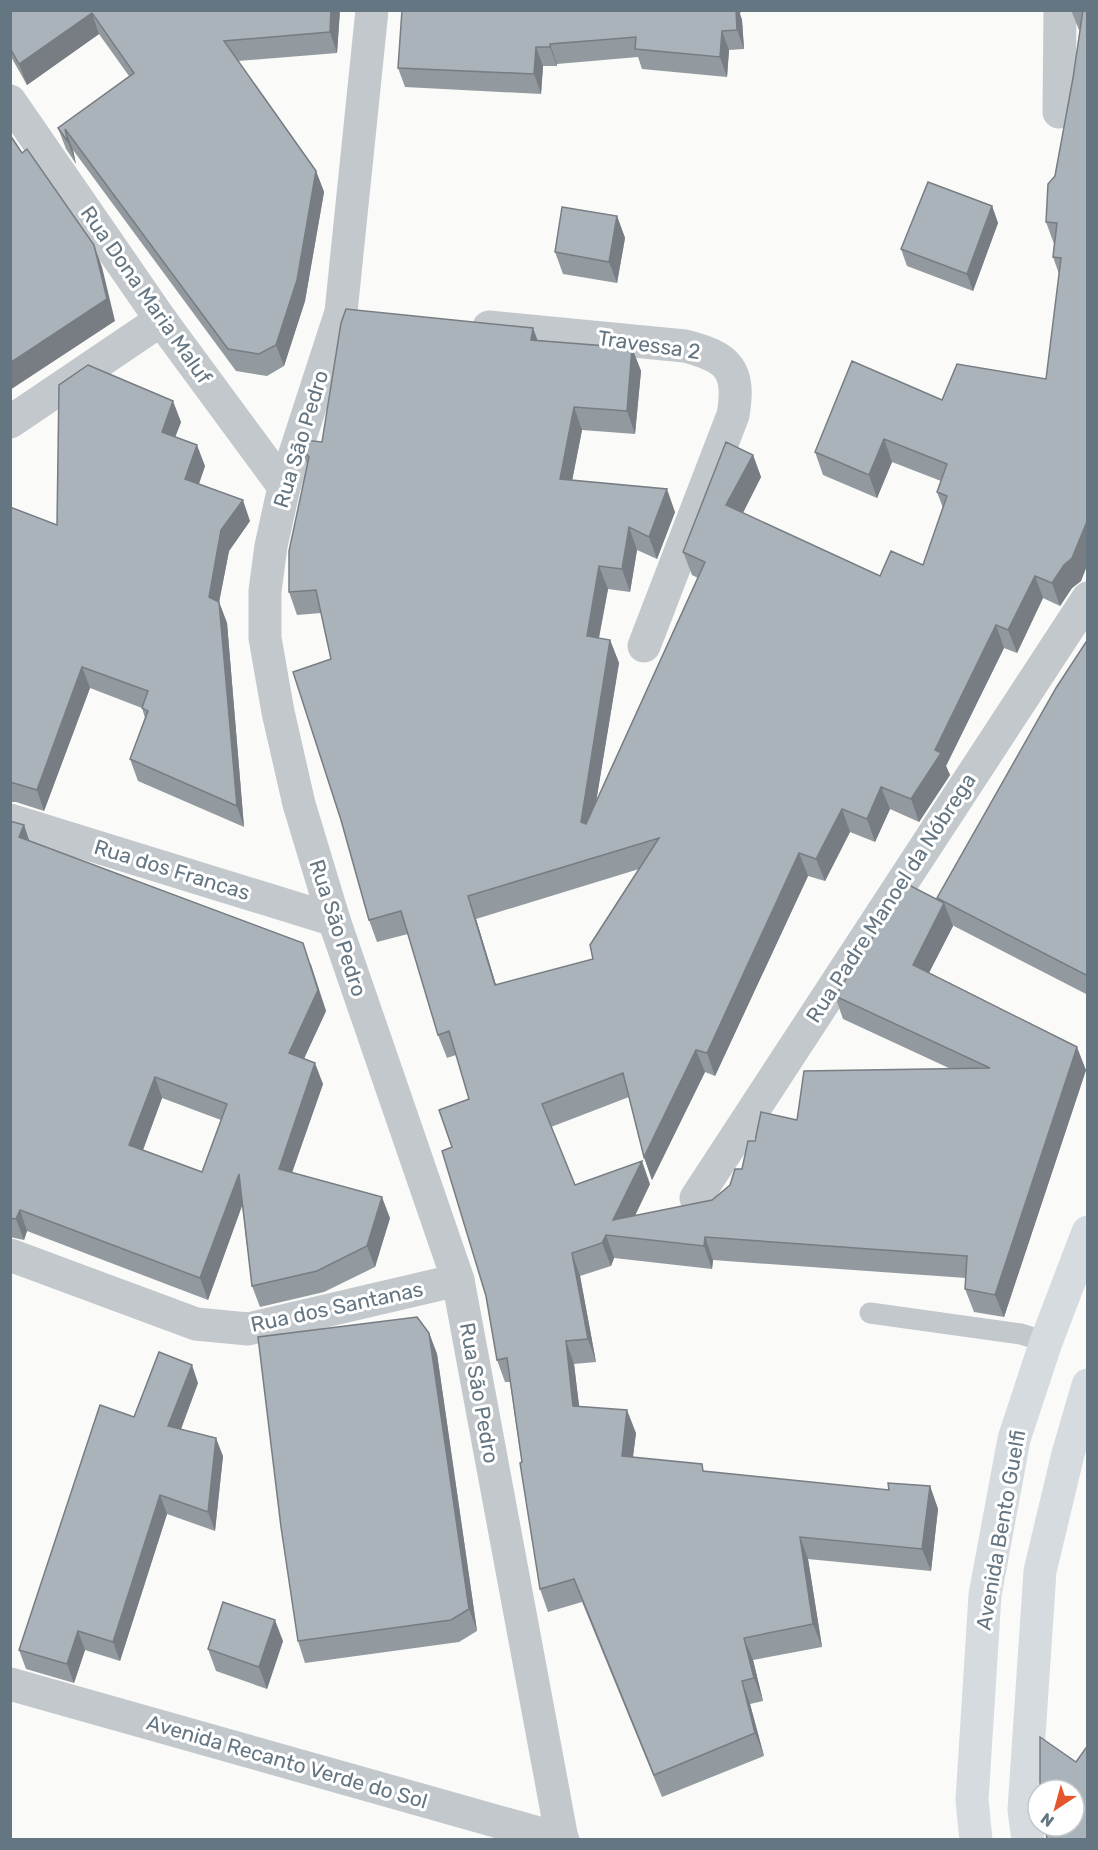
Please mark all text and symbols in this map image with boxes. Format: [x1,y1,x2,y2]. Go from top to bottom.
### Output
street label: Rua Dona Maria Maluf [76,201,217,388]
street label: Travessa 2 [596,325,702,364]
street label: Rua São Pedro [268,367,333,511]
street label: Rua Padre Manoel da Nóbrega [801,768,981,1027]
street label: Rua dos Francas [91,834,253,905]
street label: Rua São Pedro [305,856,372,999]
street label: Rua dos Santanas [248,1276,425,1337]
street label: Rua São Pedro [455,1321,504,1465]
street label: Avenida Bento Guelfi [971,1428,1030,1632]
street label: Avenida Recanto Verde do Sol [144,1709,430,1814]
north arrow [1026,1778,1086,1838]
text: N [1037,1809,1058,1831]

